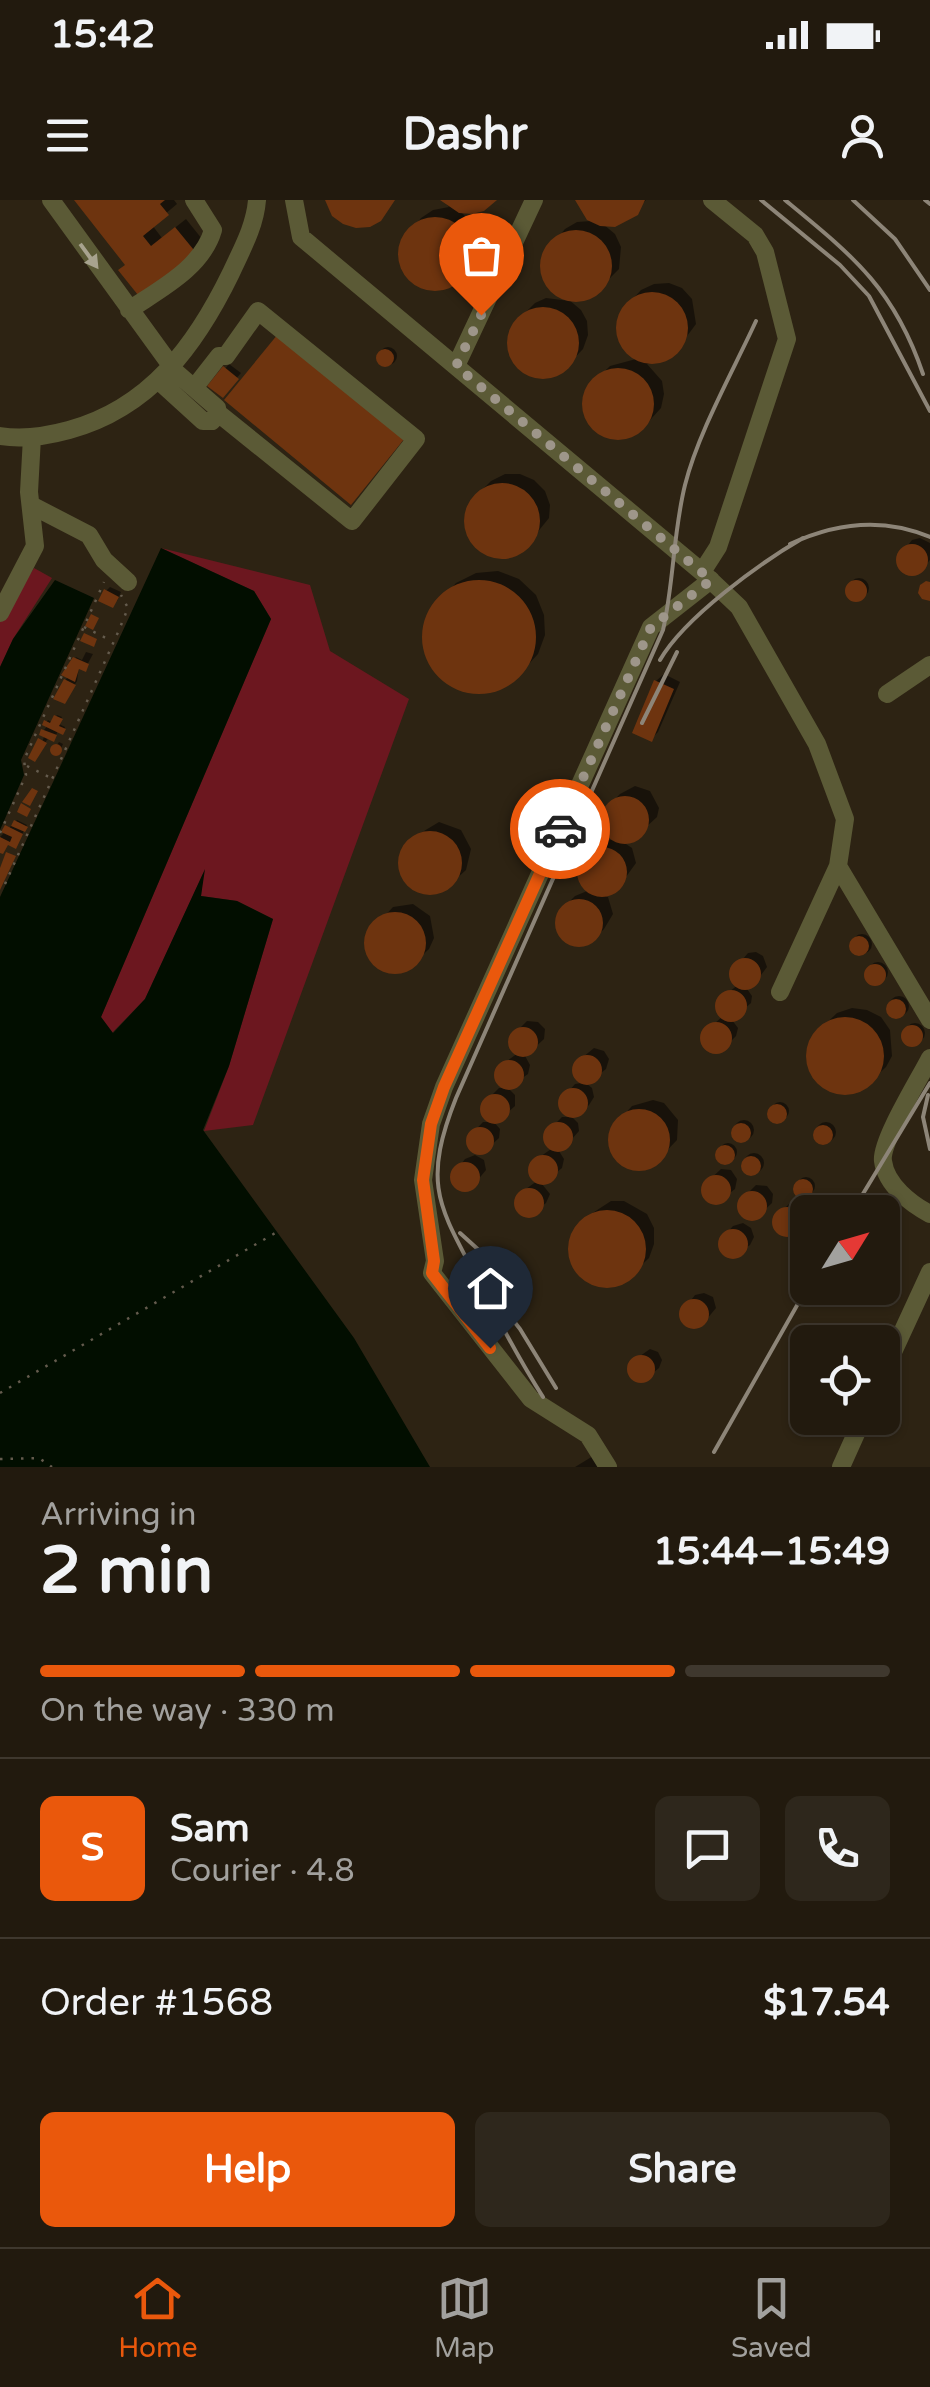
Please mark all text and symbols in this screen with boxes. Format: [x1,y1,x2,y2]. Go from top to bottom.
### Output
text: 15:42 [50,12,155,58]
icon: menu [40,108,95,163]
text: Dashr [403,108,527,162]
icon: person [835,108,890,163]
pin [439,213,524,316]
icon: bag [454,228,509,283]
one-way arrow [79,243,99,269]
courier [510,779,610,879]
icon: car [533,802,588,857]
north arrow [790,1195,900,1305]
map controls [790,1195,900,1435]
pin [448,1246,533,1349]
icon: home [463,1261,518,1316]
button: locate [790,1325,900,1435]
text: Arriving in [40,1496,197,1534]
text: 15:44–15:49 [653,1529,890,1575]
text: 2 min [40,1532,213,1611]
text: On the way · 330 m [40,1692,335,1730]
button: chat [655,1796,760,1901]
button: phone [785,1796,890,1901]
text: Sam [170,1806,250,1852]
text: S [81,1825,104,1871]
text: Courier · 4.8 [170,1852,355,1890]
text: Order #1568 [40,1980,273,2026]
text: $17.54 [763,1980,890,2026]
button: Help [40,2112,455,2227]
button: Share [475,2112,890,2227]
tab: Home [118,2271,198,2365]
tab: Map [434,2271,494,2365]
tab: Saved [731,2271,812,2365]

